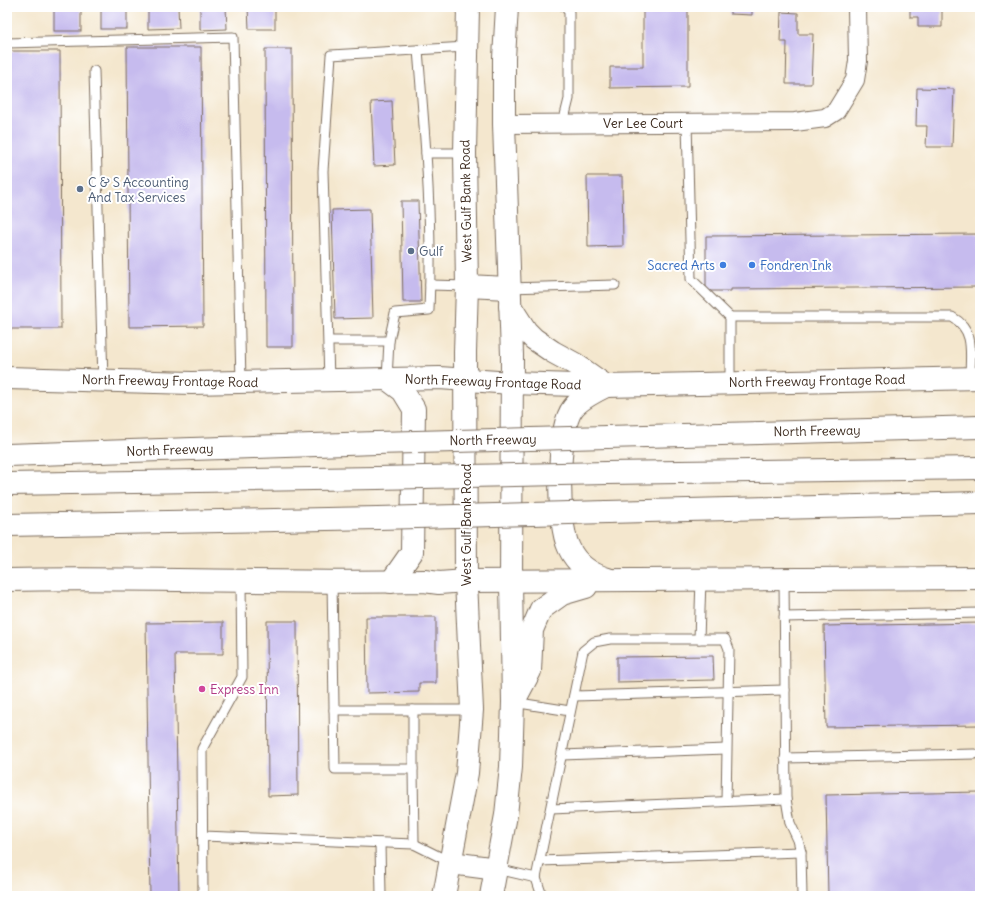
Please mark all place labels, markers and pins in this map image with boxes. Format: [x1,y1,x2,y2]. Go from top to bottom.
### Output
place label: C & S Accounting And Tax Services [88,174,189,206]
marker: C & S Accounting And Tax Services [75,184,85,194]
place label: Gulf [419,243,444,260]
marker: Gulf [406,246,416,256]
place label: Sacred Arts [647,257,715,274]
place label: Fondren Ink [760,257,832,274]
marker: Sacred Arts [718,260,728,270]
marker: Fondren Ink [747,260,757,270]
place label: Express Inn [210,681,279,698]
marker: Express Inn [197,684,207,694]

